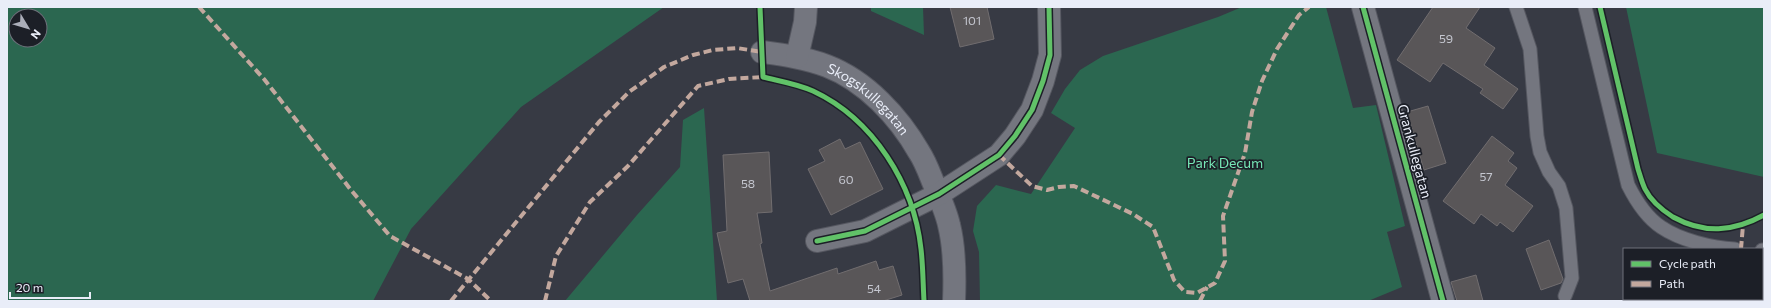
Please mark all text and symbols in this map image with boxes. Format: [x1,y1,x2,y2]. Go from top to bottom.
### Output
north arrow [8,8,48,48]
house number: 101 [963,13,981,27]
text: N [29,27,44,42]
house number: 59 [1439,31,1453,45]
street label: Skogskullegatan [825,59,914,138]
street label: Grankullegatan [1394,102,1436,200]
park label: Park Decum [1187,154,1263,171]
house number: 57 [1479,169,1493,183]
house number: 60 [838,172,854,186]
house number: 58 [741,176,755,190]
legend [1623,248,1763,300]
text: Cycle path [1659,256,1716,270]
scale bar [10,274,90,300]
text: Path [1659,276,1685,290]
text: 20 m [16,280,43,294]
house number: 54 [867,281,881,295]

